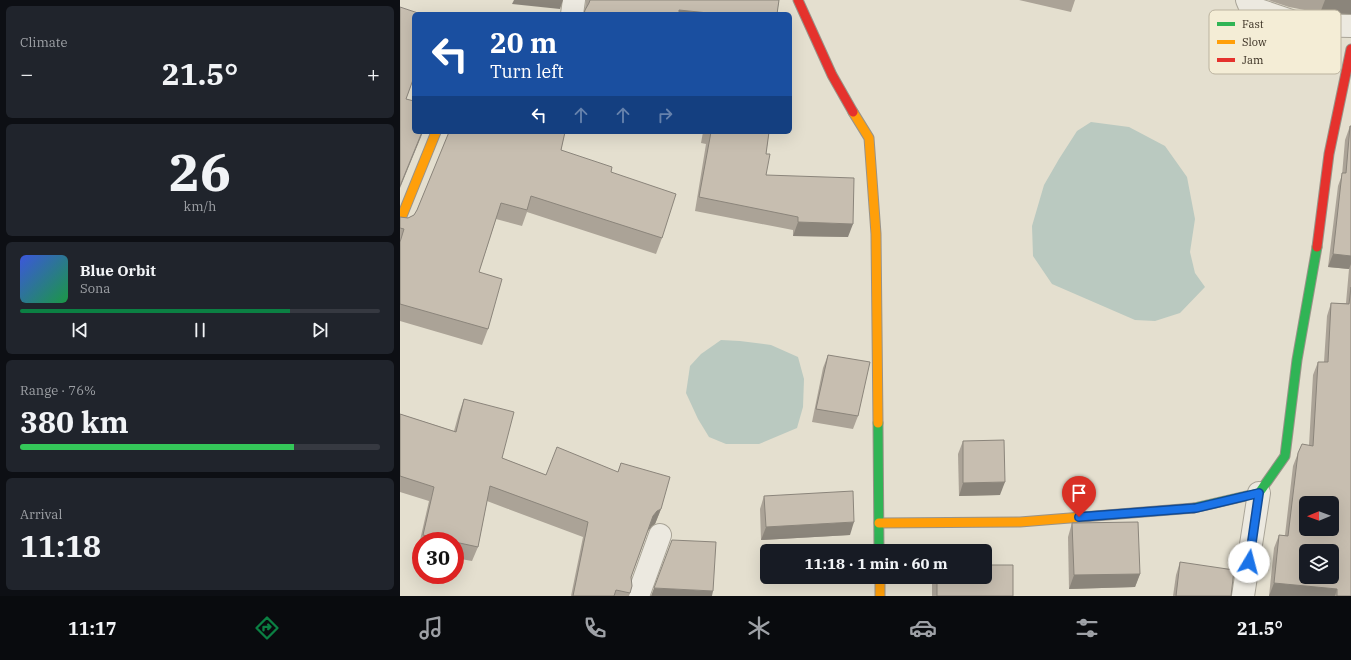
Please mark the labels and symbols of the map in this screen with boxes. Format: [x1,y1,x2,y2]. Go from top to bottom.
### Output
legend [1209,10,1341,74]
text: Fast [1242,17,1264,31]
text: Slow [1242,35,1267,49]
text: Jam [1242,53,1264,67]
pin [1062,476,1096,517]
north arrow [1299,496,1339,536]
speed limit sign: 30 [412,532,464,584]
position arrow [1228,541,1270,583]

